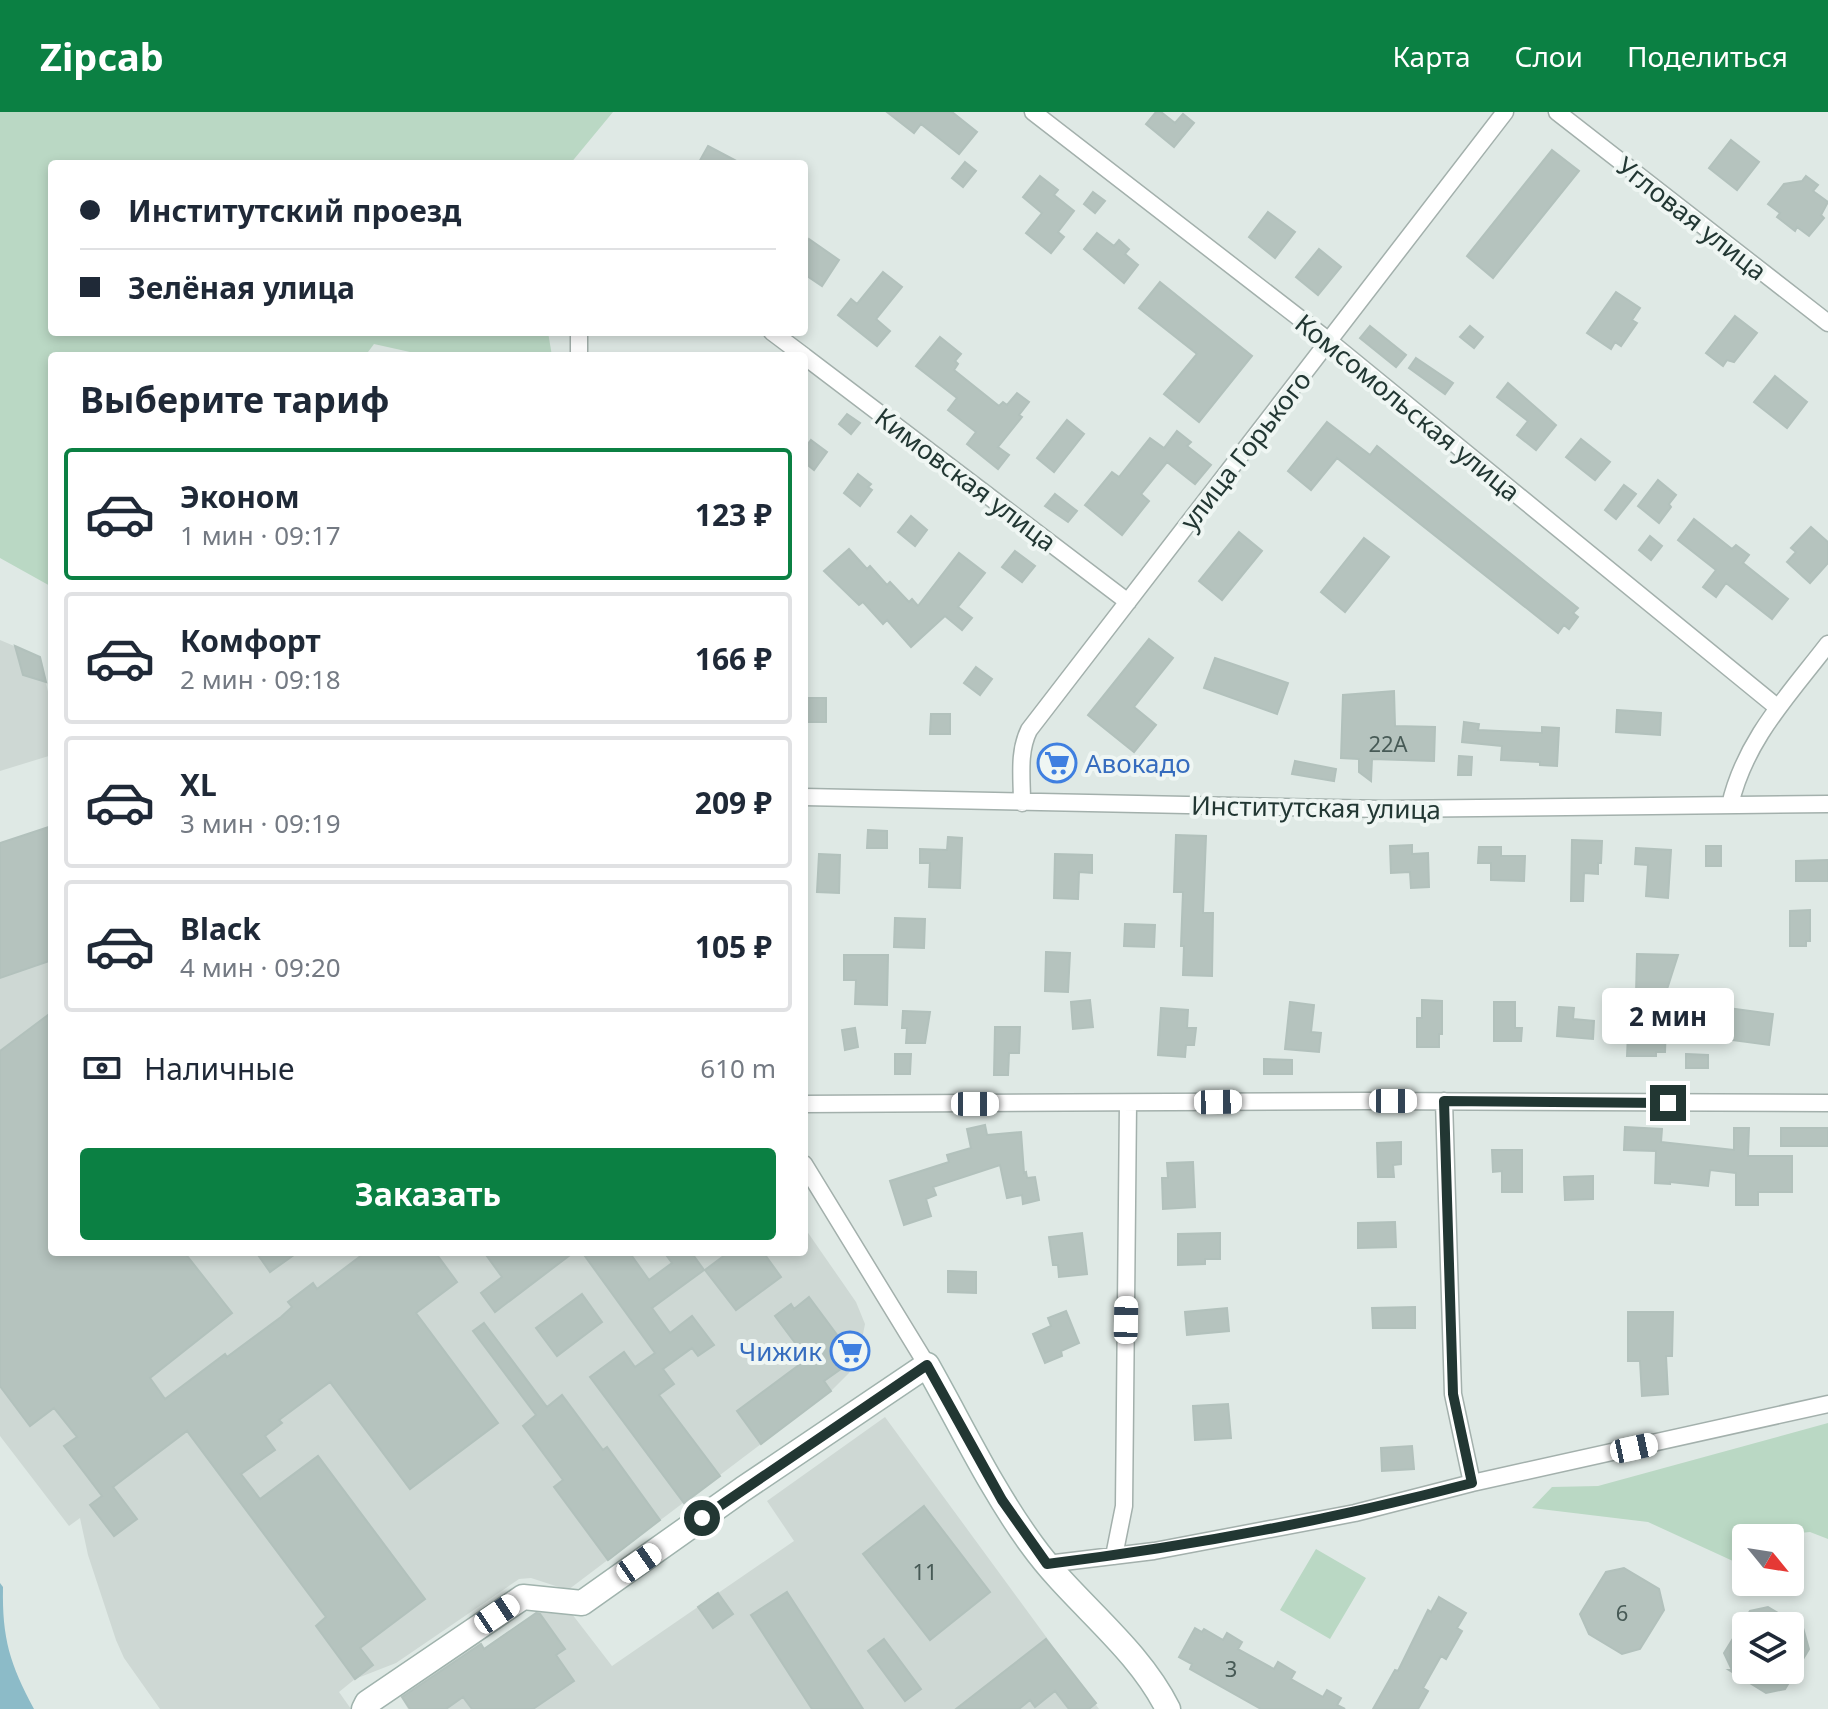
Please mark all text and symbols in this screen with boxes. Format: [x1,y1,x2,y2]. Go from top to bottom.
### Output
text: Zipcab [40,30,164,82]
text: Карта [1392,37,1471,75]
text: Слои [1515,37,1583,75]
text: Поделиться [1627,37,1788,75]
street label: Угловая улица [1609,148,1775,288]
text: Институтский проезд [128,190,461,231]
text: Зелёная улица [128,267,355,308]
street label: Комсомольская улица [1288,305,1528,509]
street label: улица Горького [1171,363,1319,537]
text: Выберите тариф [80,375,389,424]
street label: Кимовская улица [868,399,1064,559]
text: Эконом [180,476,300,517]
icon: car [84,478,156,550]
text: 123 ₽ [695,494,772,535]
text: 1 мин · 09:17 [180,517,341,553]
text: Комфорт [180,620,321,661]
icon: car [84,622,156,694]
text: 166 ₽ [695,638,772,679]
text: 2 мин · 09:18 [180,661,341,697]
house number: 22А [1368,728,1409,758]
supermarket icon: Авокадо [1036,742,1078,784]
place label: Авокадо [1085,745,1191,781]
text: XL [180,764,217,805]
icon: car [84,766,156,838]
text: 209 ₽ [695,782,772,823]
street label: Институтская улица [1191,787,1441,827]
text: 3 мин · 09:19 [180,805,341,841]
text: Black [180,908,261,949]
icon: car [84,910,156,982]
text: 105 ₽ [695,926,772,967]
text: 4 мин · 09:20 [180,949,341,985]
callout: 2 мин [1602,987,1734,1043]
text: 2 мин [1629,998,1707,1034]
icon: cash [80,1046,124,1090]
text: Наличные [144,1048,295,1089]
text: 610 m [700,1050,776,1086]
route end [1650,1085,1686,1121]
car [1369,1089,1417,1113]
car [1194,1090,1242,1114]
car [951,1092,999,1116]
button: Заказать [80,1148,776,1240]
car [1114,1296,1138,1344]
supermarket icon: Чижик [829,1330,871,1372]
place label: Чижик [739,1333,822,1369]
car [1608,1431,1660,1465]
route start [684,1500,720,1536]
north arrow [1732,1524,1804,1596]
map controls [1732,1524,1804,1684]
car [612,1539,666,1587]
house number: 11 [912,1556,938,1586]
car [470,1591,524,1637]
house number: 6 [1616,1597,1628,1627]
button: layers [1732,1612,1804,1684]
house number: 3 [1225,1653,1237,1683]

